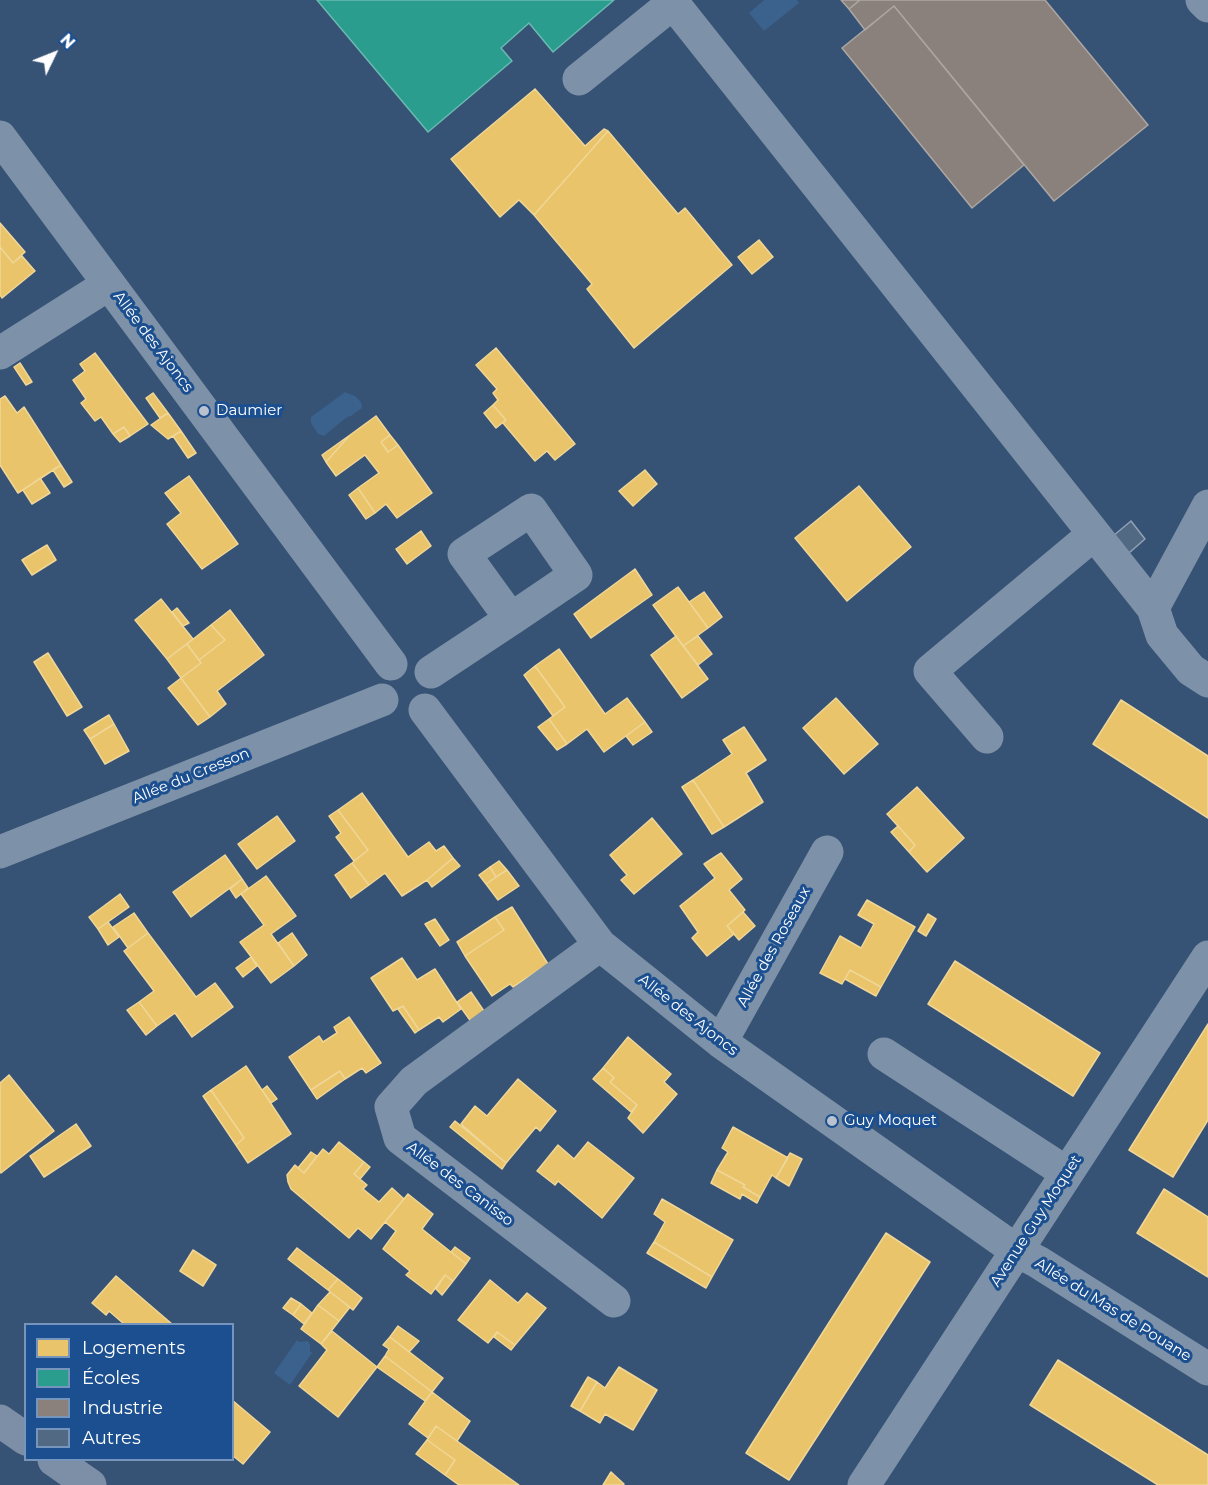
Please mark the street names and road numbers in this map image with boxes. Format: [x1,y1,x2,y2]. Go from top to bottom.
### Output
street label: Allée des Ajoncs [109,288,197,396]
street label: Allée du Cresson [130,744,252,808]
street label: Allée des Roseaux [733,884,815,1010]
street label: Allée des Ajoncs [635,970,741,1060]
street label: Allée des Canisso [403,1138,517,1230]
street label: Avenue Guy Moquet [987,1152,1085,1290]
street label: Allée du Mas de Pouane [1032,1254,1194,1366]

